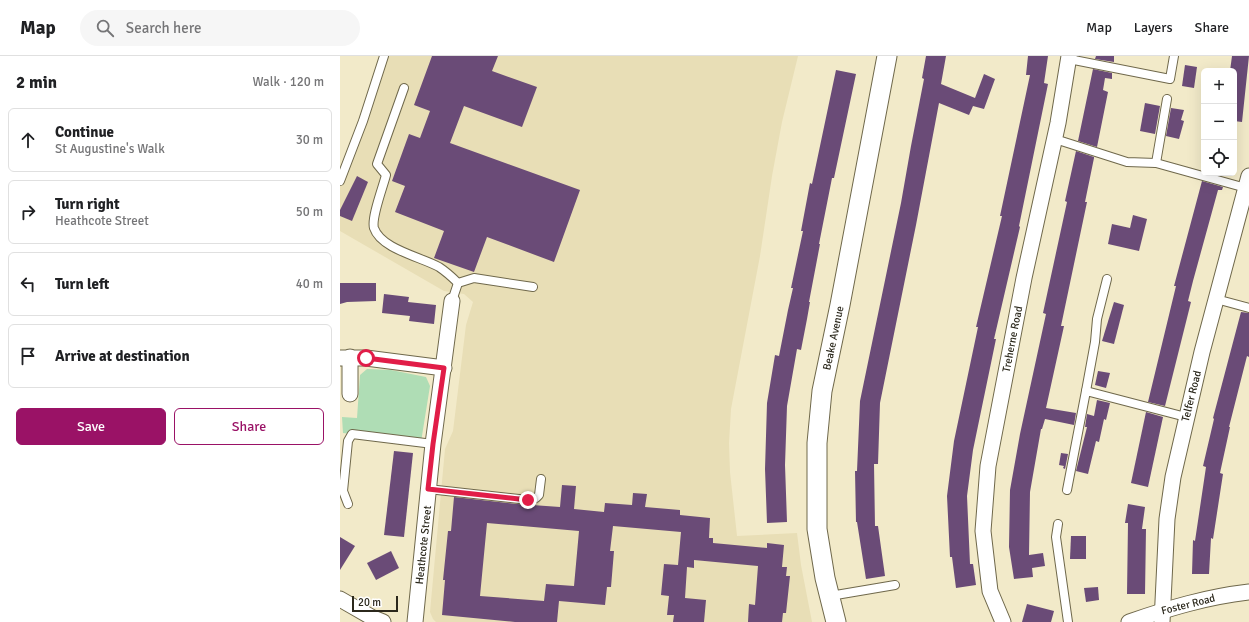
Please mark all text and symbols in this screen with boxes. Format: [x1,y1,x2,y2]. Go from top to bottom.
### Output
search box [80,10,360,46]
text: Map [20,16,56,40]
icon: search [94,17,116,39]
text: Search here [126,19,201,37]
text: Map [1086,19,1112,36]
text: Layers [1134,19,1173,36]
text: Share [1195,19,1229,36]
map controls [1201,68,1237,176]
button: + [1201,68,1237,104]
text: 2 min [16,72,57,93]
text: Walk · 120 m [253,74,324,90]
button: − [1201,104,1237,140]
text: Continue [55,123,114,141]
icon: ahead [17,129,39,151]
text: 30 m [296,132,323,148]
button: locate [1201,140,1237,176]
text: St Augustine's Walk [55,141,165,157]
text: Turn right [55,195,120,213]
icon: right [17,201,39,223]
text: 50 m [296,204,323,220]
text: Heathcote Street [55,213,149,229]
icon: left [17,273,39,295]
text: Turn left [55,275,109,293]
text: 40 m [296,276,323,292]
street label: Beake Avenue [820,305,847,371]
street label: Treherne Road [1000,305,1025,373]
icon: arrive [17,345,39,367]
text: Arrive at destination [55,347,190,365]
route start [357,349,375,367]
street label: Telfer Road [1179,369,1204,423]
button: Save [16,408,166,445]
button: Share [174,408,324,445]
route end [519,491,537,509]
street label: Heathcote Street [413,505,434,585]
street label: Foster Road [1160,591,1217,617]
scale bar [352,594,398,613]
text: 20 m [358,596,381,609]

